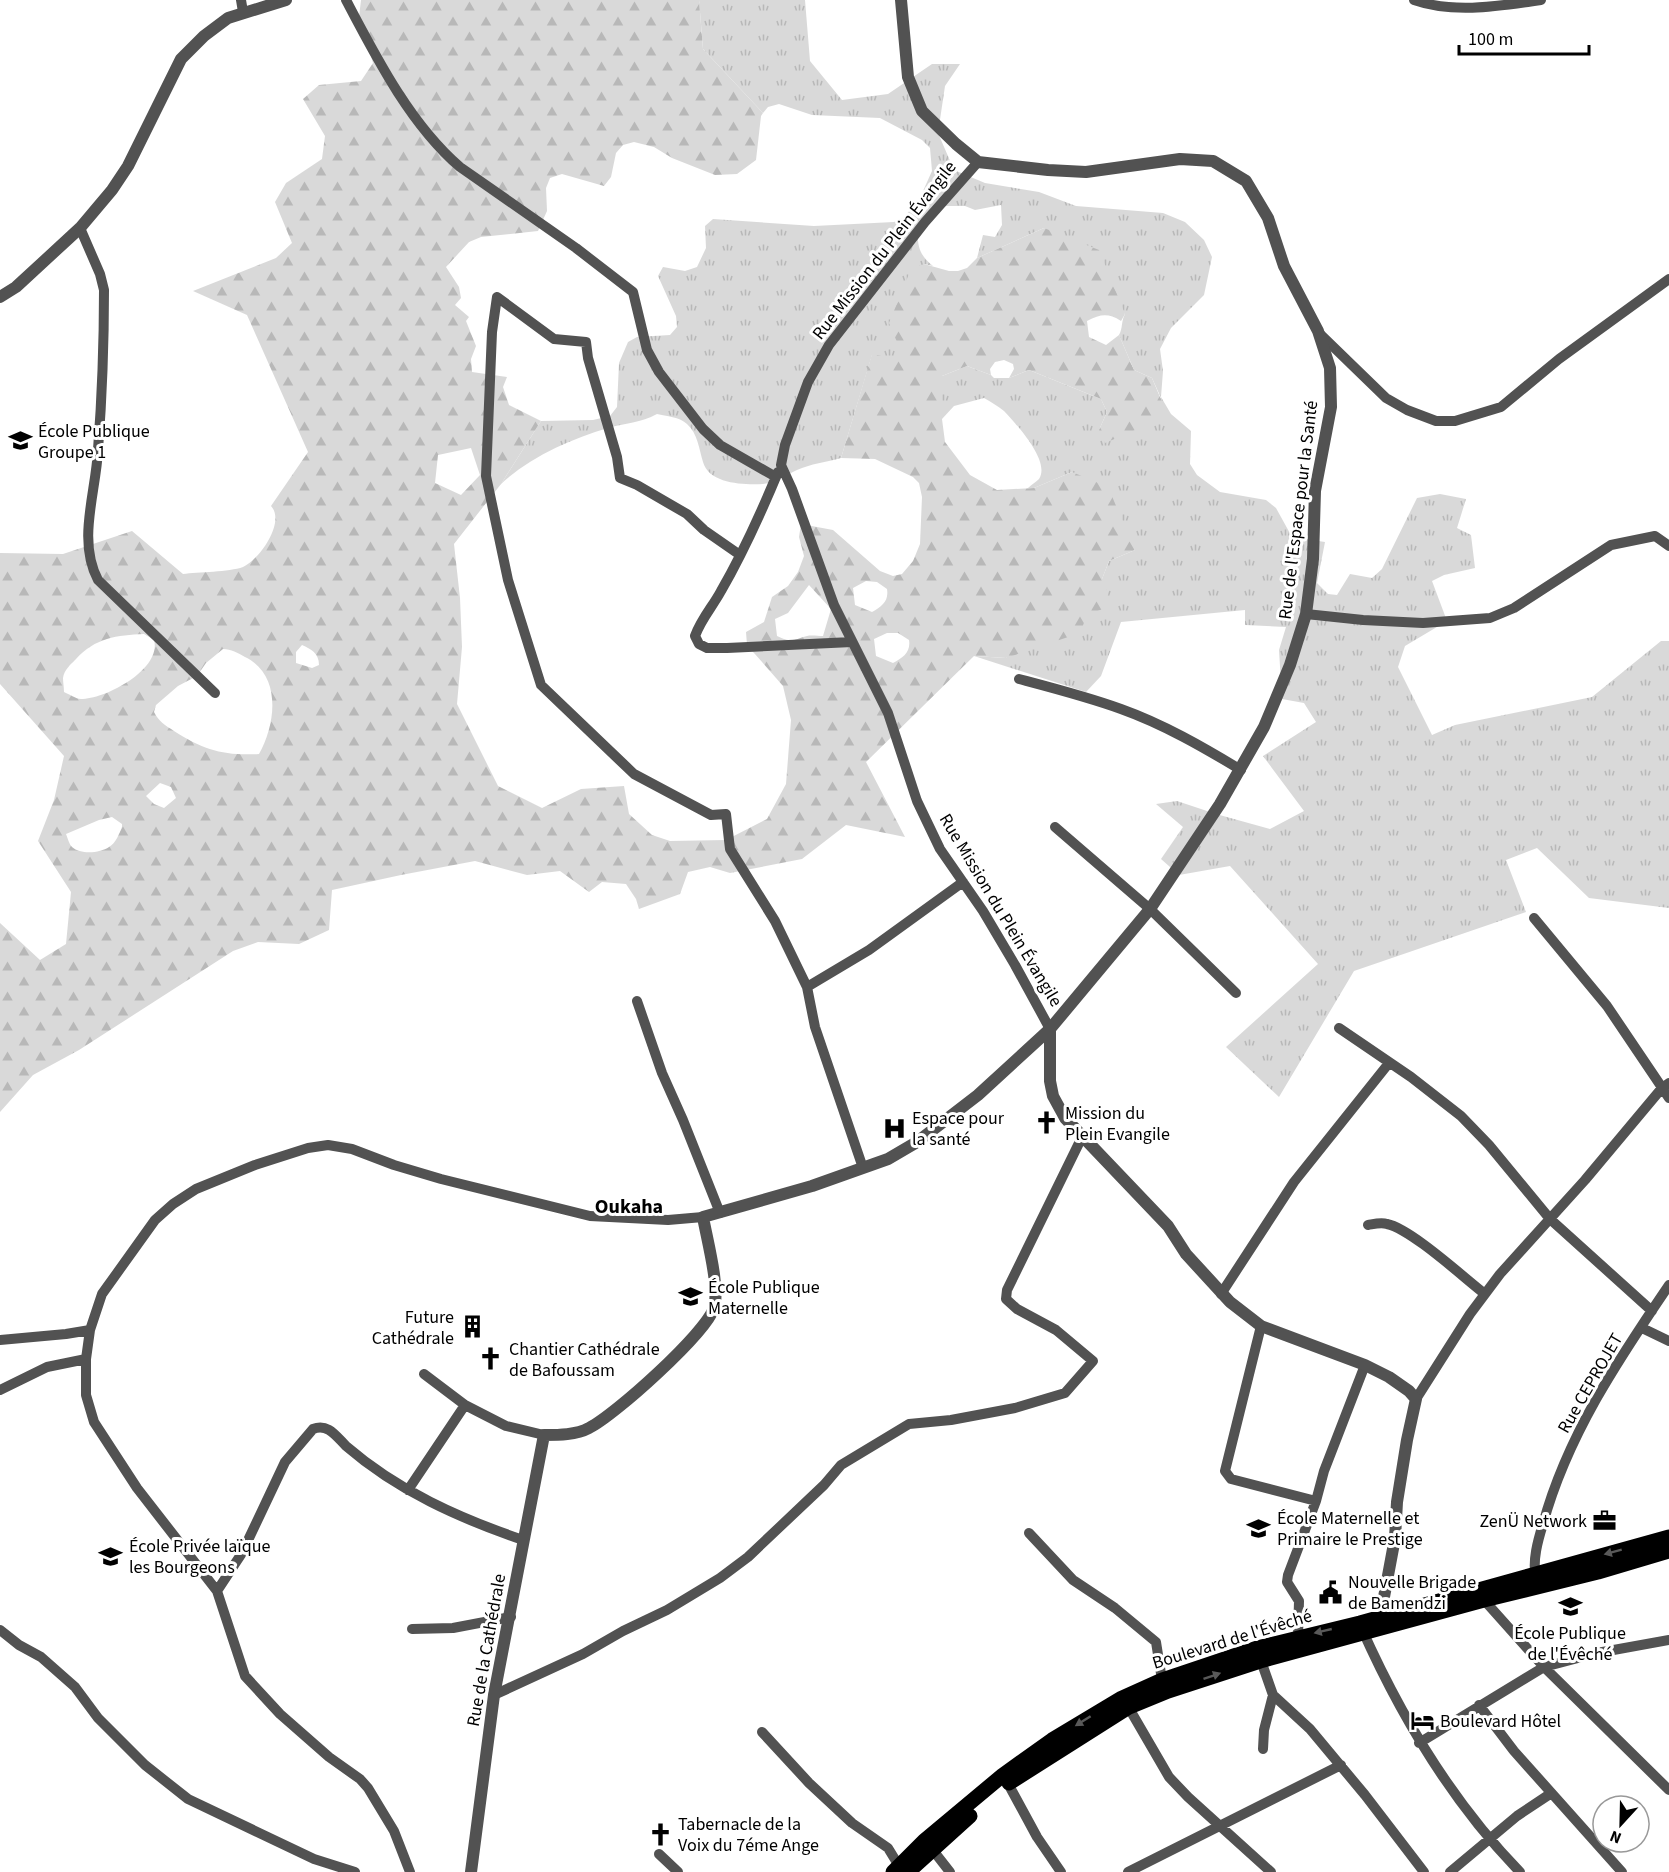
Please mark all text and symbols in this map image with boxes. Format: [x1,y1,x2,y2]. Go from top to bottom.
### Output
scale bar [1459,18,1590,56]
text: 100 m [1468,27,1513,52]
street label: Rue Mission du Plein Évangile [806,155,962,345]
street label: Rue de l'Espace pour la Santé [1273,399,1324,621]
place label: École Publique Groupe 1 [38,419,150,465]
school or university icon: École Publique Groupe 1 [7,428,33,454]
street label: Rue Mission du Plein Évangile [933,809,1068,1011]
place label: Mission du Plein Evangile [1065,1101,1170,1147]
place label: Espace pour la santé [912,1106,1005,1152]
church icon: Mission du Plein Evangile [1034,1110,1060,1136]
hospital icon: Espace pour la santé [881,1115,907,1141]
district label: Oukaha [595,1193,663,1221]
place label: École Publique Maternelle [708,1275,820,1321]
school or university icon: École Publique Maternelle [677,1284,703,1310]
place label: Future Cathédrale [372,1305,454,1351]
building icon: Future Cathédrale [459,1314,485,1340]
street label: Rue CEPROJET [1552,1328,1629,1438]
place label: Chantier Cathédrale de Bafoussam [509,1337,660,1383]
church icon: Chantier Cathédrale de Bafoussam [478,1346,504,1372]
place label: École Maternelle et Primaire le Prestige [1277,1506,1423,1552]
office icon: ZenÜ Network [1592,1508,1618,1534]
place label: ZenÜ Network [1479,1509,1587,1534]
school or university icon: École Maternelle et Primaire le Prestige [1246,1515,1272,1541]
place label: École Privée laïque les Bourgeons [129,1534,271,1580]
school or university icon: École Privée laïque les Bourgeons [98,1543,124,1569]
one-way arrow [1603,1548,1621,1557]
place label: Nouvelle Brigade de Bamendzi [1348,1570,1476,1616]
street label: Rue de la Cathédrale [461,1572,512,1728]
public building icon: Nouvelle Brigade de Bamendzi [1317,1579,1343,1605]
school or university icon: École Publique de l'Évêché [1557,1594,1583,1620]
street label: Boulevard de l'Évêché [1149,1603,1315,1676]
place label: École Publique de l'Évêché [1514,1621,1626,1667]
one-way arrow [1314,1627,1332,1637]
one-way arrow [1203,1671,1221,1680]
hotel icon: Boulevard Hôtel [1409,1708,1435,1734]
place label: Boulevard Hôtel [1440,1709,1561,1734]
one-way arrow [1075,1716,1091,1727]
north arrow [1591,1794,1651,1854]
place label: Tabernacle de la Voix du 7éme Ange [678,1812,819,1858]
church icon: Tabernacle de la Voix du 7éme Ange [647,1821,673,1847]
text: N [1607,1825,1625,1849]

